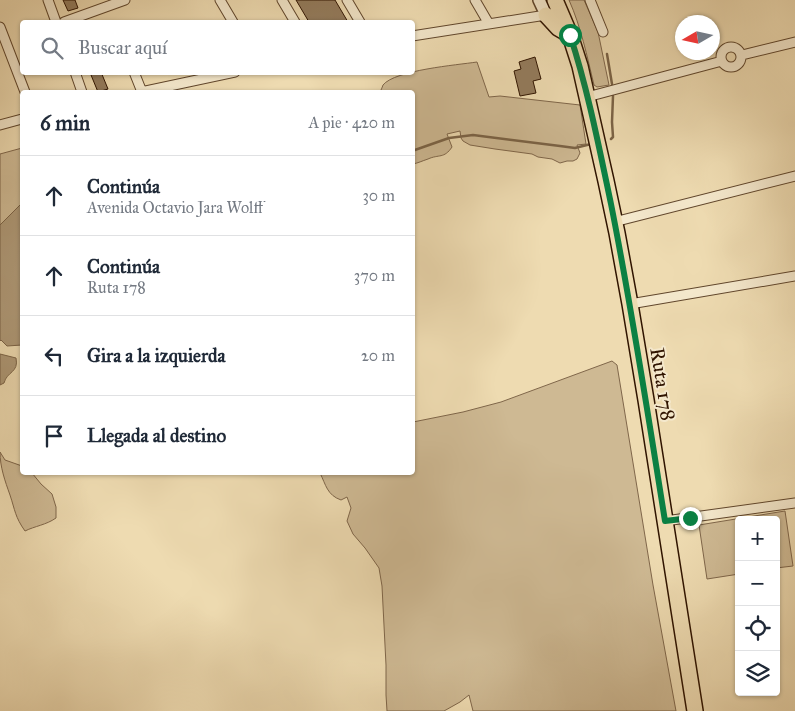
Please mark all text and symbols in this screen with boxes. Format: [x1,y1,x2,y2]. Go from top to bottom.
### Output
north arrow [675,15,720,60]
search box [20,20,415,75]
route start [559,24,582,47]
icon: search [38,34,66,62]
text: Buscar aquí [78,36,167,59]
text: 6 min [40,110,90,136]
text: A pie · 420 m [308,113,395,132]
text: Continúa [87,175,160,198]
icon: ahead [40,182,68,210]
text: 30 m [362,186,395,205]
text: Avenida Octavio Jara Wolff [87,198,263,217]
text: Continúa [87,255,160,278]
icon: ahead [40,262,68,290]
text: 370 m [354,266,395,285]
text: Ruta 178 [87,278,146,297]
icon: left [40,342,68,370]
text: Gira a la izquierda [87,344,226,367]
text: 20 m [361,346,395,365]
street label: Ruta 178 [645,346,681,422]
icon: arrive [40,422,68,450]
text: Llegada al destino [87,424,226,447]
route end [679,507,702,530]
map controls [735,516,780,696]
button: + [735,516,780,561]
button: − [735,561,780,606]
button: locate [735,606,780,651]
button: layers [735,651,780,696]

